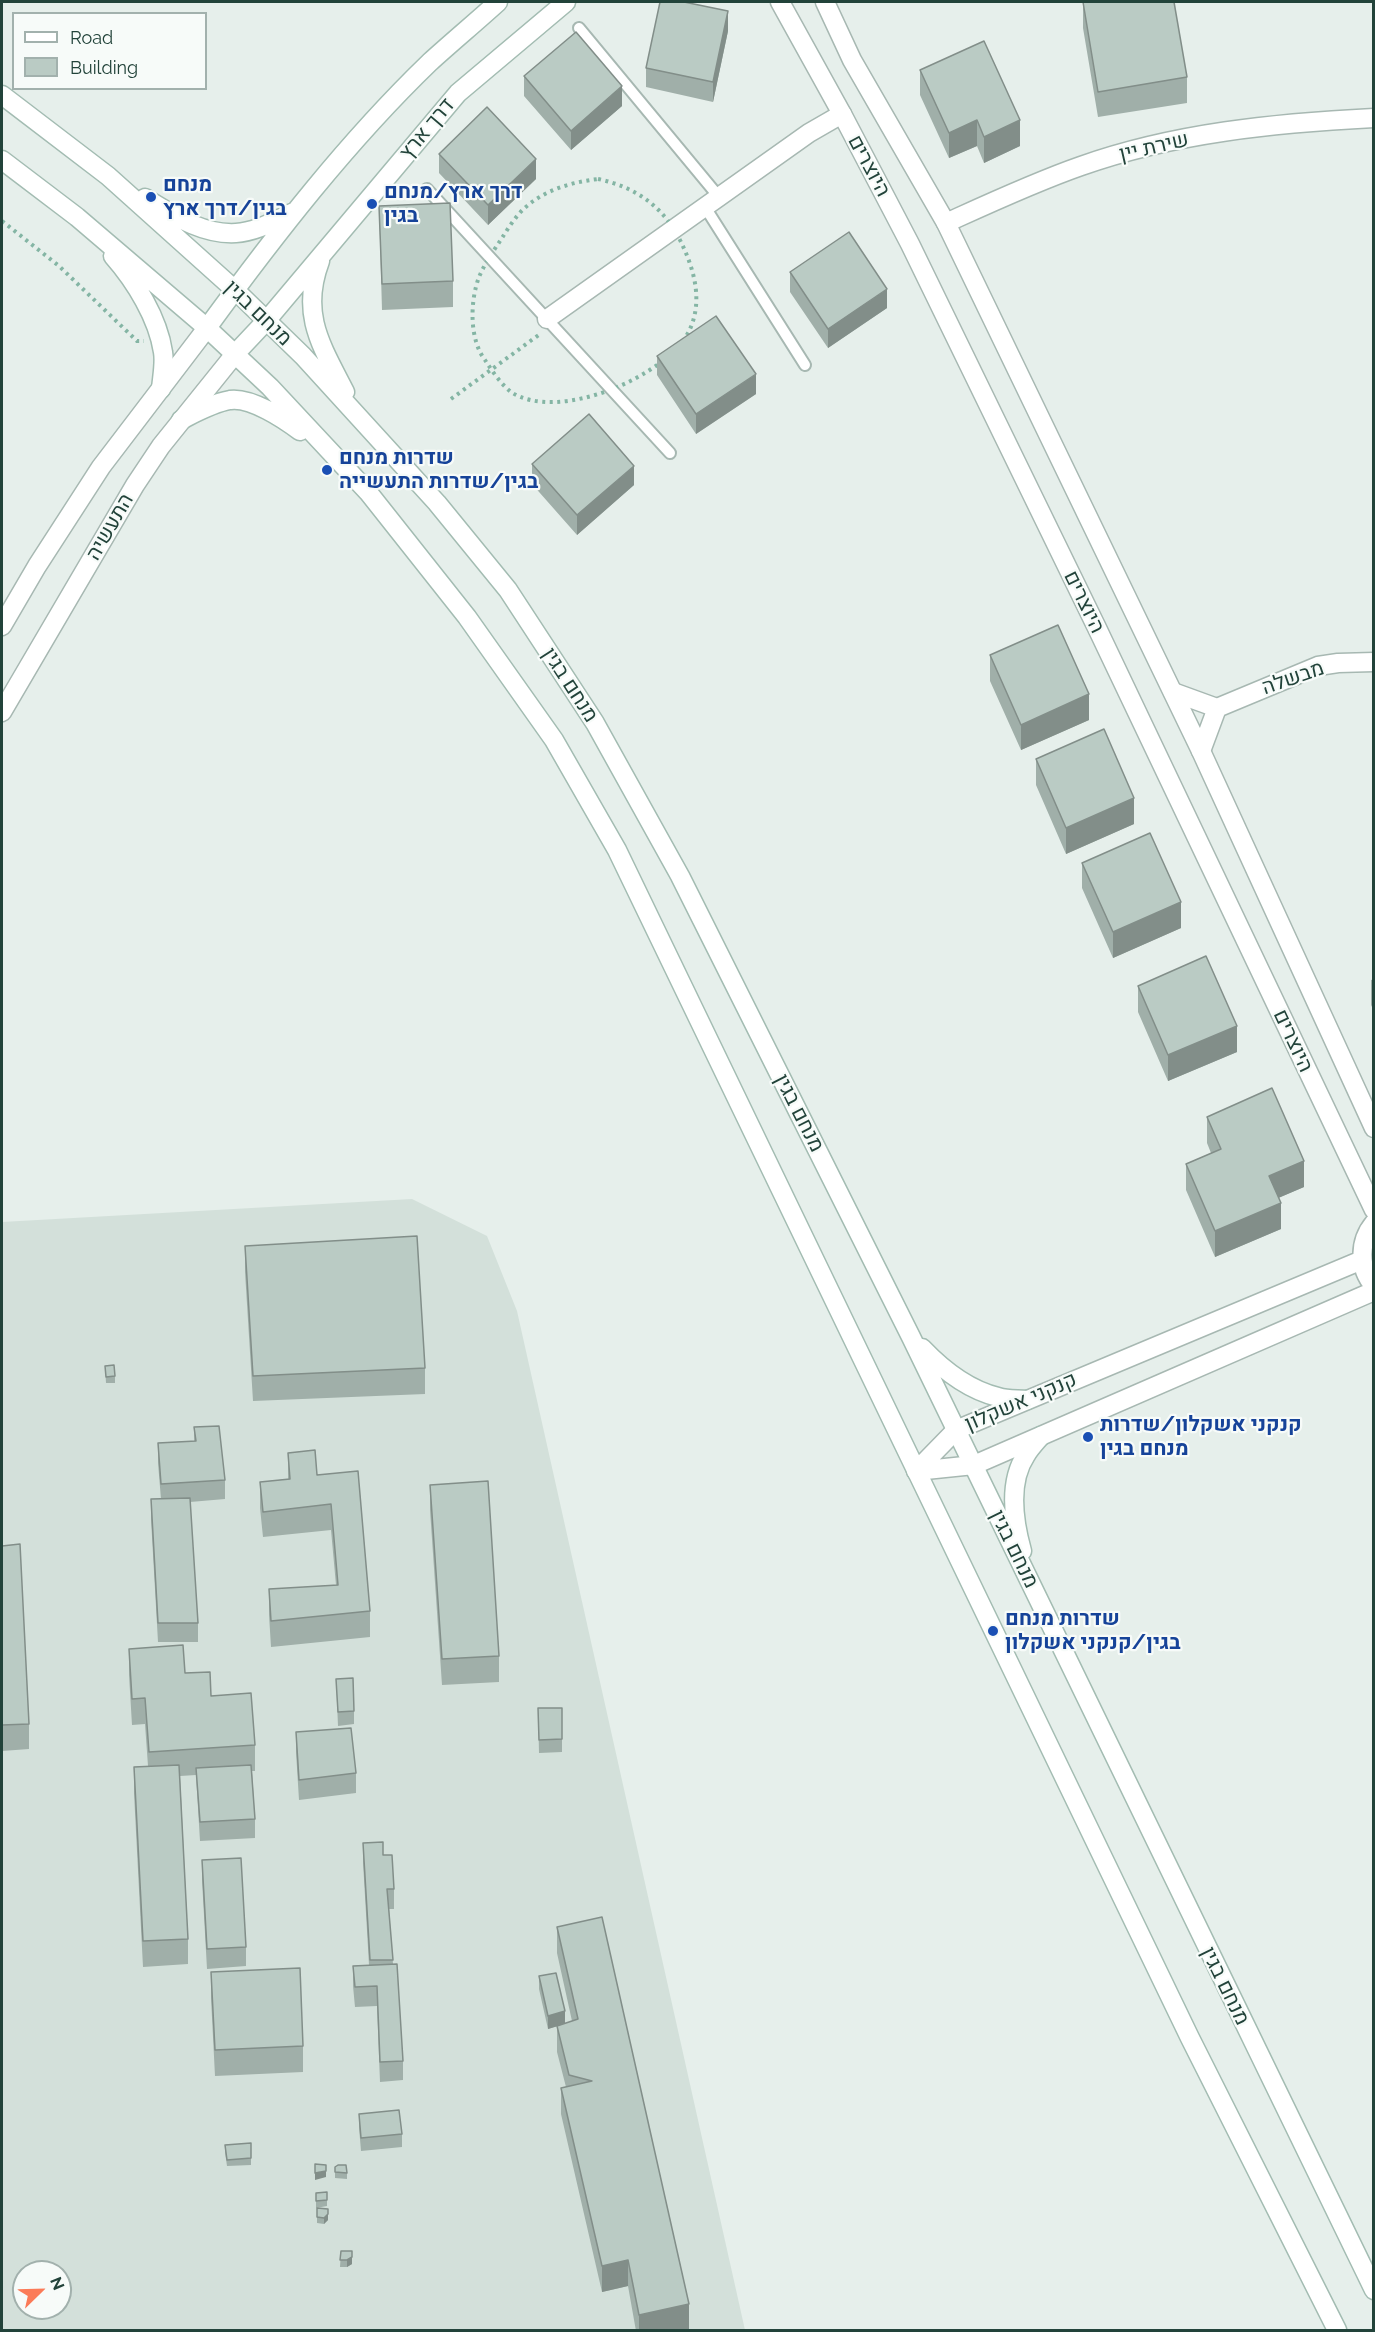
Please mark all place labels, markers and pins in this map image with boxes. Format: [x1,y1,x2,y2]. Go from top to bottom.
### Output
place label: מנחם בגין/דרך ארץ [163,172,287,222]
place label: דרך ארץ/מנחם בגין [384,179,523,229]
marker: מנחם בגין/דרך ארץ [144,190,158,204]
marker: דרך ארץ/מנחם בגין [365,197,379,211]
place label: שדרות מנחם בגין/שדרות התעשייה [339,445,538,495]
marker: שדרות מנחם בגין/שדרות התעשייה [320,463,334,477]
place label: קנקני אשקלון/שדרות מנחם בגין [1100,1412,1302,1462]
marker: קנקני אשקלון/שדרות מנחם בגין [1081,1430,1095,1444]
place label: שדרות מנחם בגין/קנקני אשקלון [1005,1606,1181,1656]
marker: שדרות מנחם בגין/קנקני אשקלון [986,1624,1000,1638]

